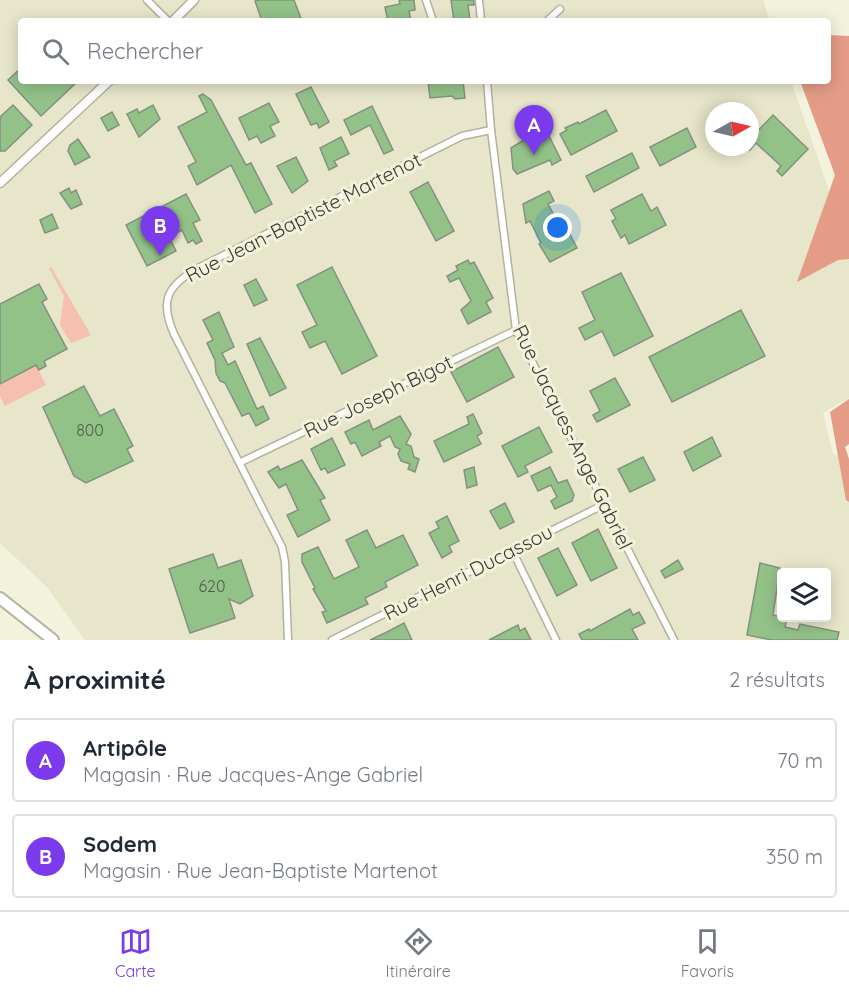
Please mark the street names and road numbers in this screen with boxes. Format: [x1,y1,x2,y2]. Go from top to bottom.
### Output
street label: Rue Jean-Baptiste Martenot [181,146,425,288]
street label: Rue Jacques-Ange Gabriel [508,321,638,553]
street label: Rue Joseph Bigot [299,349,457,443]
street label: Rue Henri Ducassou [379,519,557,625]

